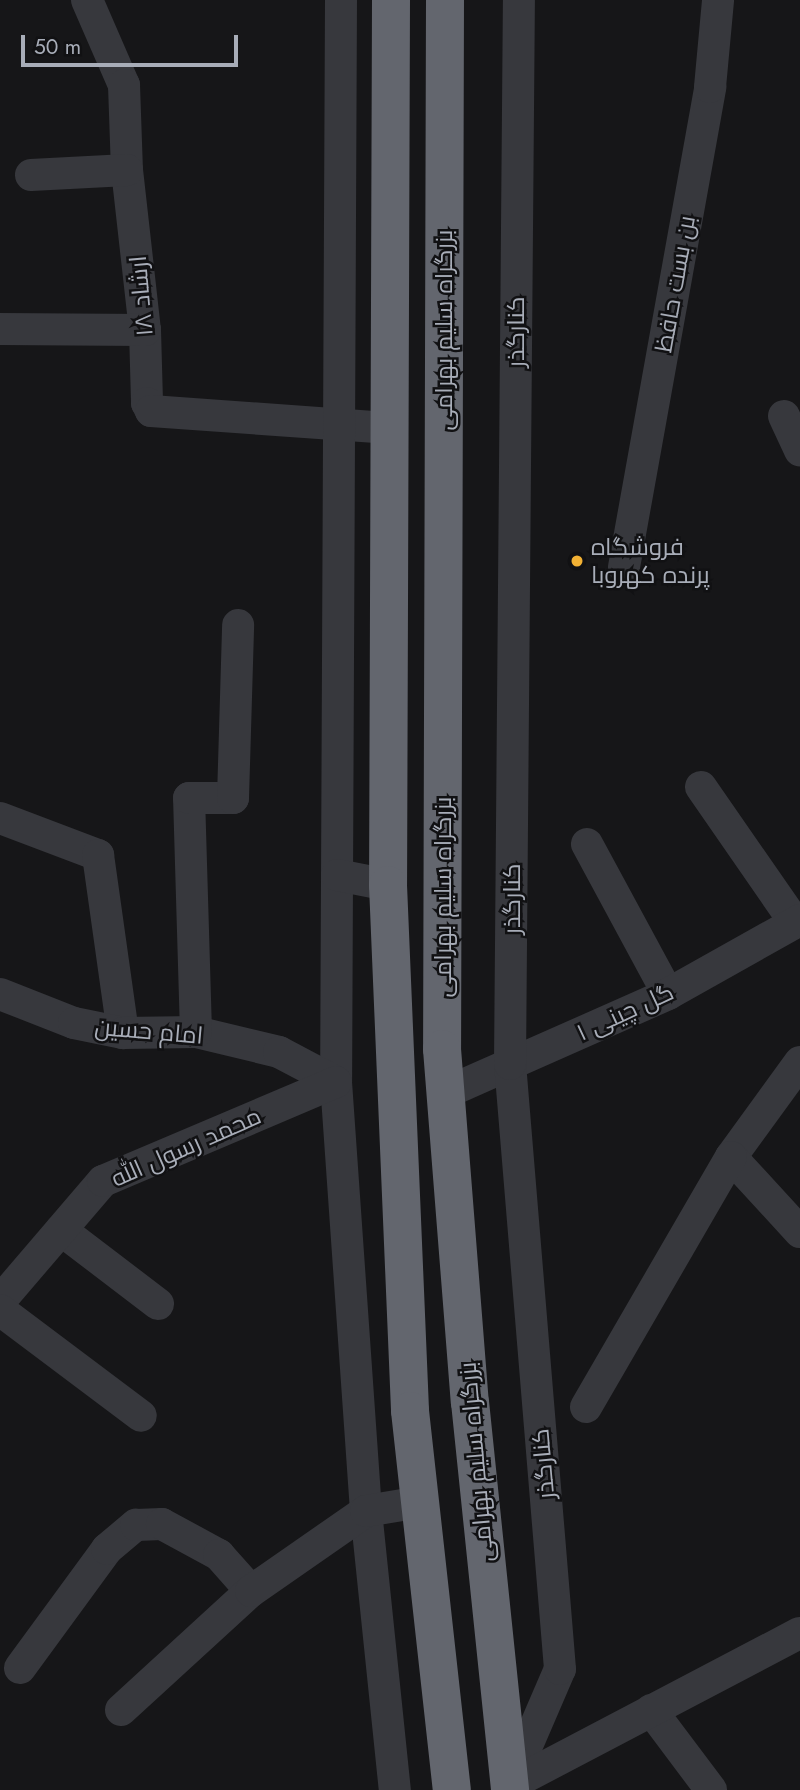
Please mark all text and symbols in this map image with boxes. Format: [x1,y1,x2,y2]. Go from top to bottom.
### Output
scale bar [24,21,242,65]
text: 50 m [34,32,81,62]
street label: بن بست حافظ [649,213,701,355]
street label: بزرگراه سلیم بهرامی [430,230,458,430]
street label: ارشاد ۱۸ [123,254,159,338]
street label: کنارگذر [502,297,530,367]
place label: فروشگاه پرنده کهروبا [591,533,710,589]
marker: فروشگاه پرنده کهروبا [569,553,585,569]
street label: بزرگراه سلیم بهرامی [429,797,457,997]
street label: کنارگذر [498,864,526,934]
street label: گل چینی ۱ [572,977,678,1047]
street label: امام حسین [93,1012,205,1050]
street label: محمد رسول الله [107,1101,265,1193]
street label: بزرگراه سلیم بهرامی [453,1361,499,1563]
street label: کنارگذر [526,1427,560,1501]

